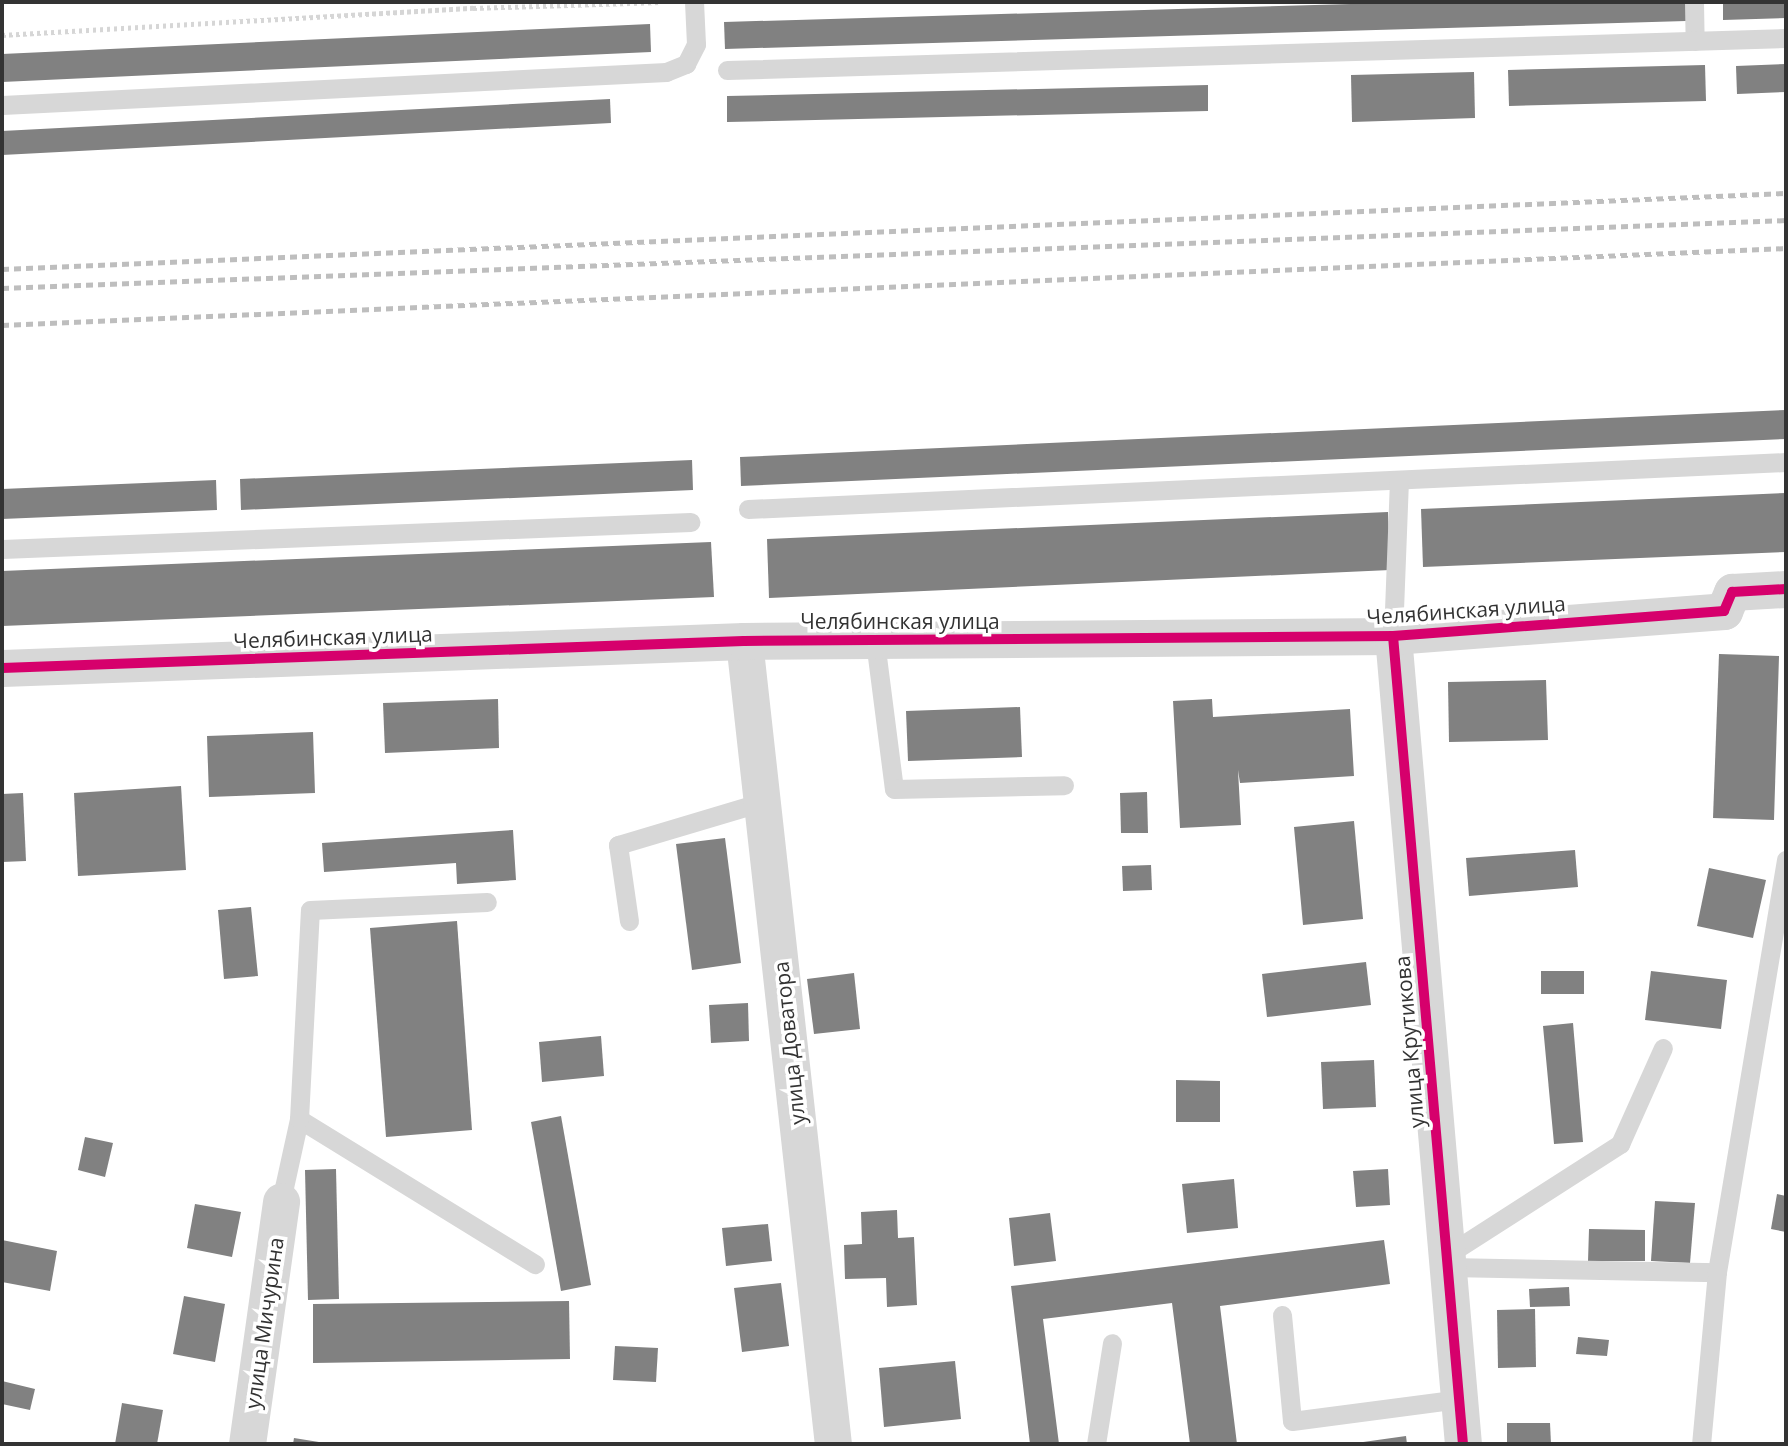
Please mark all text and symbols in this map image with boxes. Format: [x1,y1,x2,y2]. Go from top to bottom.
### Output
street label: Челябинская улица [1366,590,1566,630]
street label: Челябинская улица [800,608,1000,634]
street label: Челябинская улица [233,621,433,653]
street label: улица Крутикова [1389,955,1429,1129]
street label: улица Доватора [768,960,810,1126]
street label: улица Мичурина [239,1236,289,1410]

